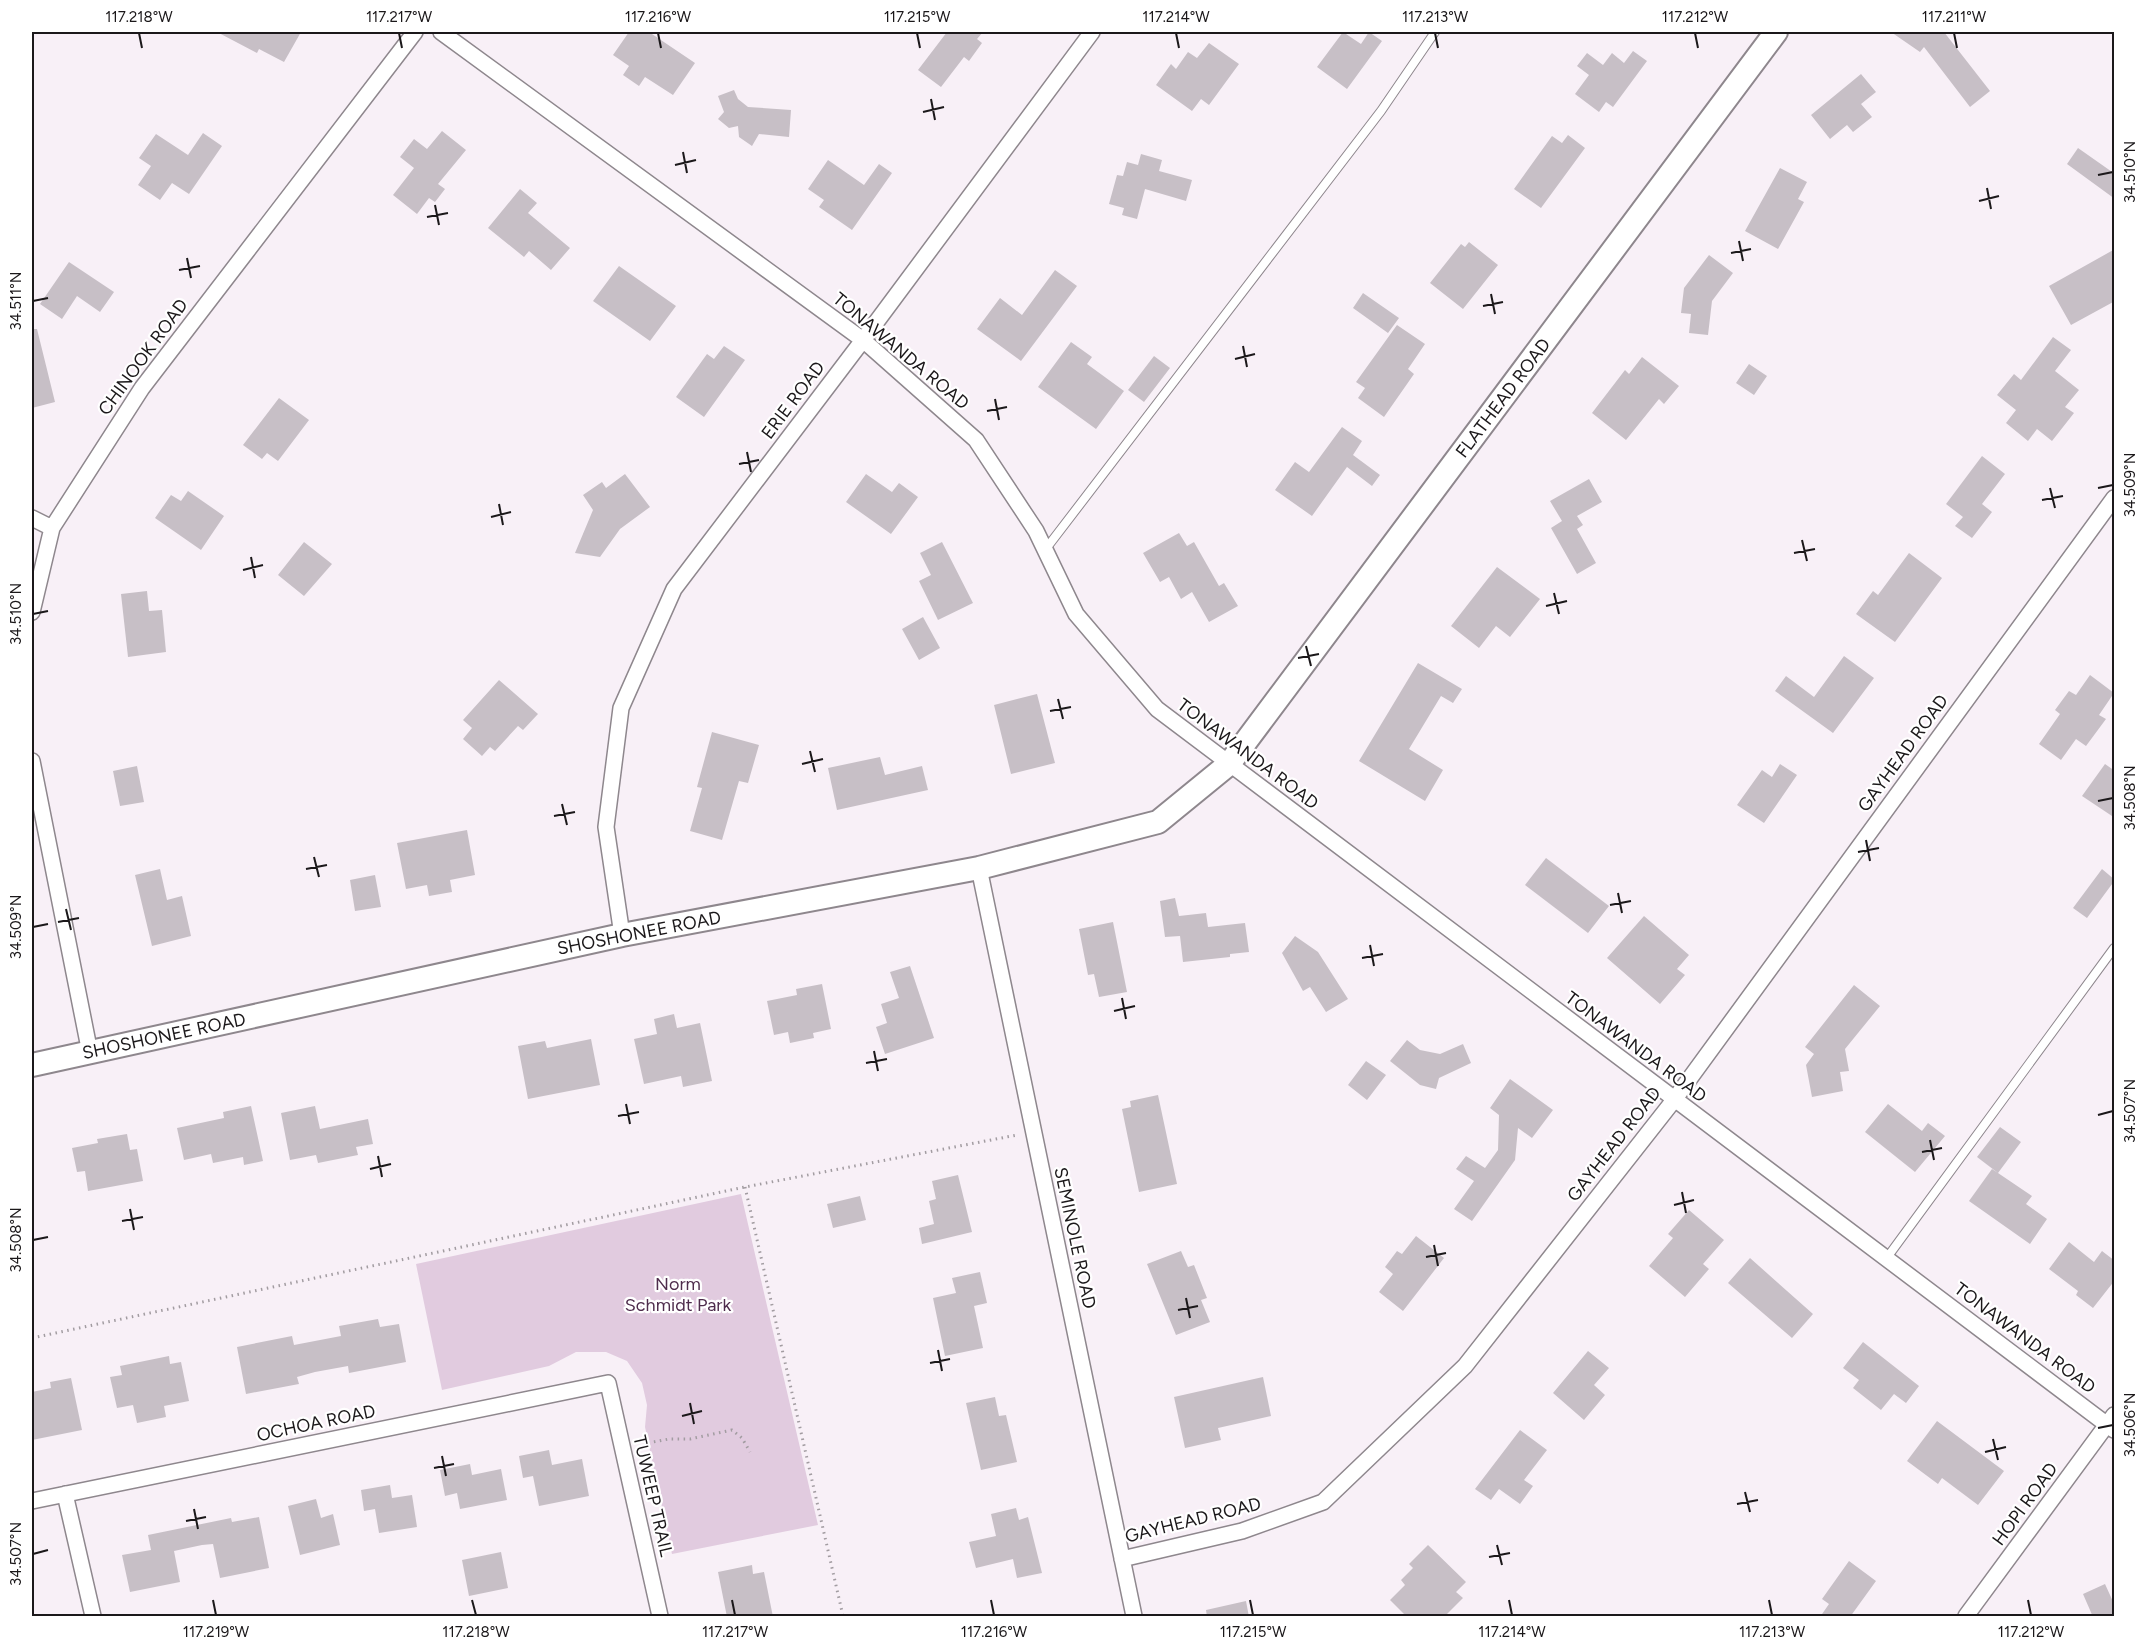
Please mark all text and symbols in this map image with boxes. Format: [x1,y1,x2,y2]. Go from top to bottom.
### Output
text: 117.218°W [105,8,173,26]
text: 117.217°W [366,8,433,26]
text: 117.216°W [625,8,692,26]
text: 117.215°W [884,8,951,26]
text: 117.214°W [1142,8,1210,26]
text: 117.213°W [1402,8,1469,26]
text: 117.212°W [1662,8,1729,26]
text: 117.211°W [1922,8,1987,26]
text: 34.510°N [2121,141,2139,203]
text: 34.511°N [7,272,25,330]
street label: TONAWANDA ROAD [828,288,974,414]
street label: CHINOOK ROAD [93,295,193,419]
street label: FLATHEAD ROAD [1451,334,1555,462]
street label: ERIE ROAD [757,357,829,443]
text: 34.509°N [2121,453,2139,517]
text: 34.510°N [7,583,25,645]
street label: GAYHEAD ROAD [1853,690,1953,816]
street label: TONAWANDA ROAD [1173,694,1323,814]
text: 34.508°N [2121,765,2139,831]
text: 34.509°N [7,895,25,959]
street label: SHOSHONEE ROAD [555,906,723,960]
street label: TONAWANDA ROAD [1561,987,1711,1107]
street label: SHOSHONEE ROAD [80,1008,248,1064]
text: 34.507°N [2121,1079,2139,1143]
street label: GAYHEAD ROAD [1562,1082,1666,1206]
street label: SEMINOLE ROAD [1049,1165,1101,1311]
text: 34.508°N [7,1207,25,1273]
park label: Norm Schmidt Park [625,1273,731,1316]
street label: TONAWANDA ROAD [1950,1278,2100,1398]
text: 34.506°N [2121,1393,2139,1457]
street label: OCHOA ROAD [255,1400,377,1446]
street label: TUWEEP TRAIL [628,1433,678,1559]
street label: HOPI ROAD [1988,1458,2062,1550]
street label: GAYHEAD ROAD [1123,1492,1263,1548]
text: 34.507°N [7,1522,25,1586]
text: 117.219°W [183,1623,250,1641]
text: 117.218°W [442,1623,510,1641]
text: 117.217°W [702,1623,769,1641]
text: 117.216°W [961,1623,1028,1641]
text: 117.215°W [1220,1623,1287,1641]
text: 117.214°W [1478,1623,1546,1641]
text: 117.213°W [1739,1623,1806,1641]
text: 117.212°W [1998,1623,2065,1641]

